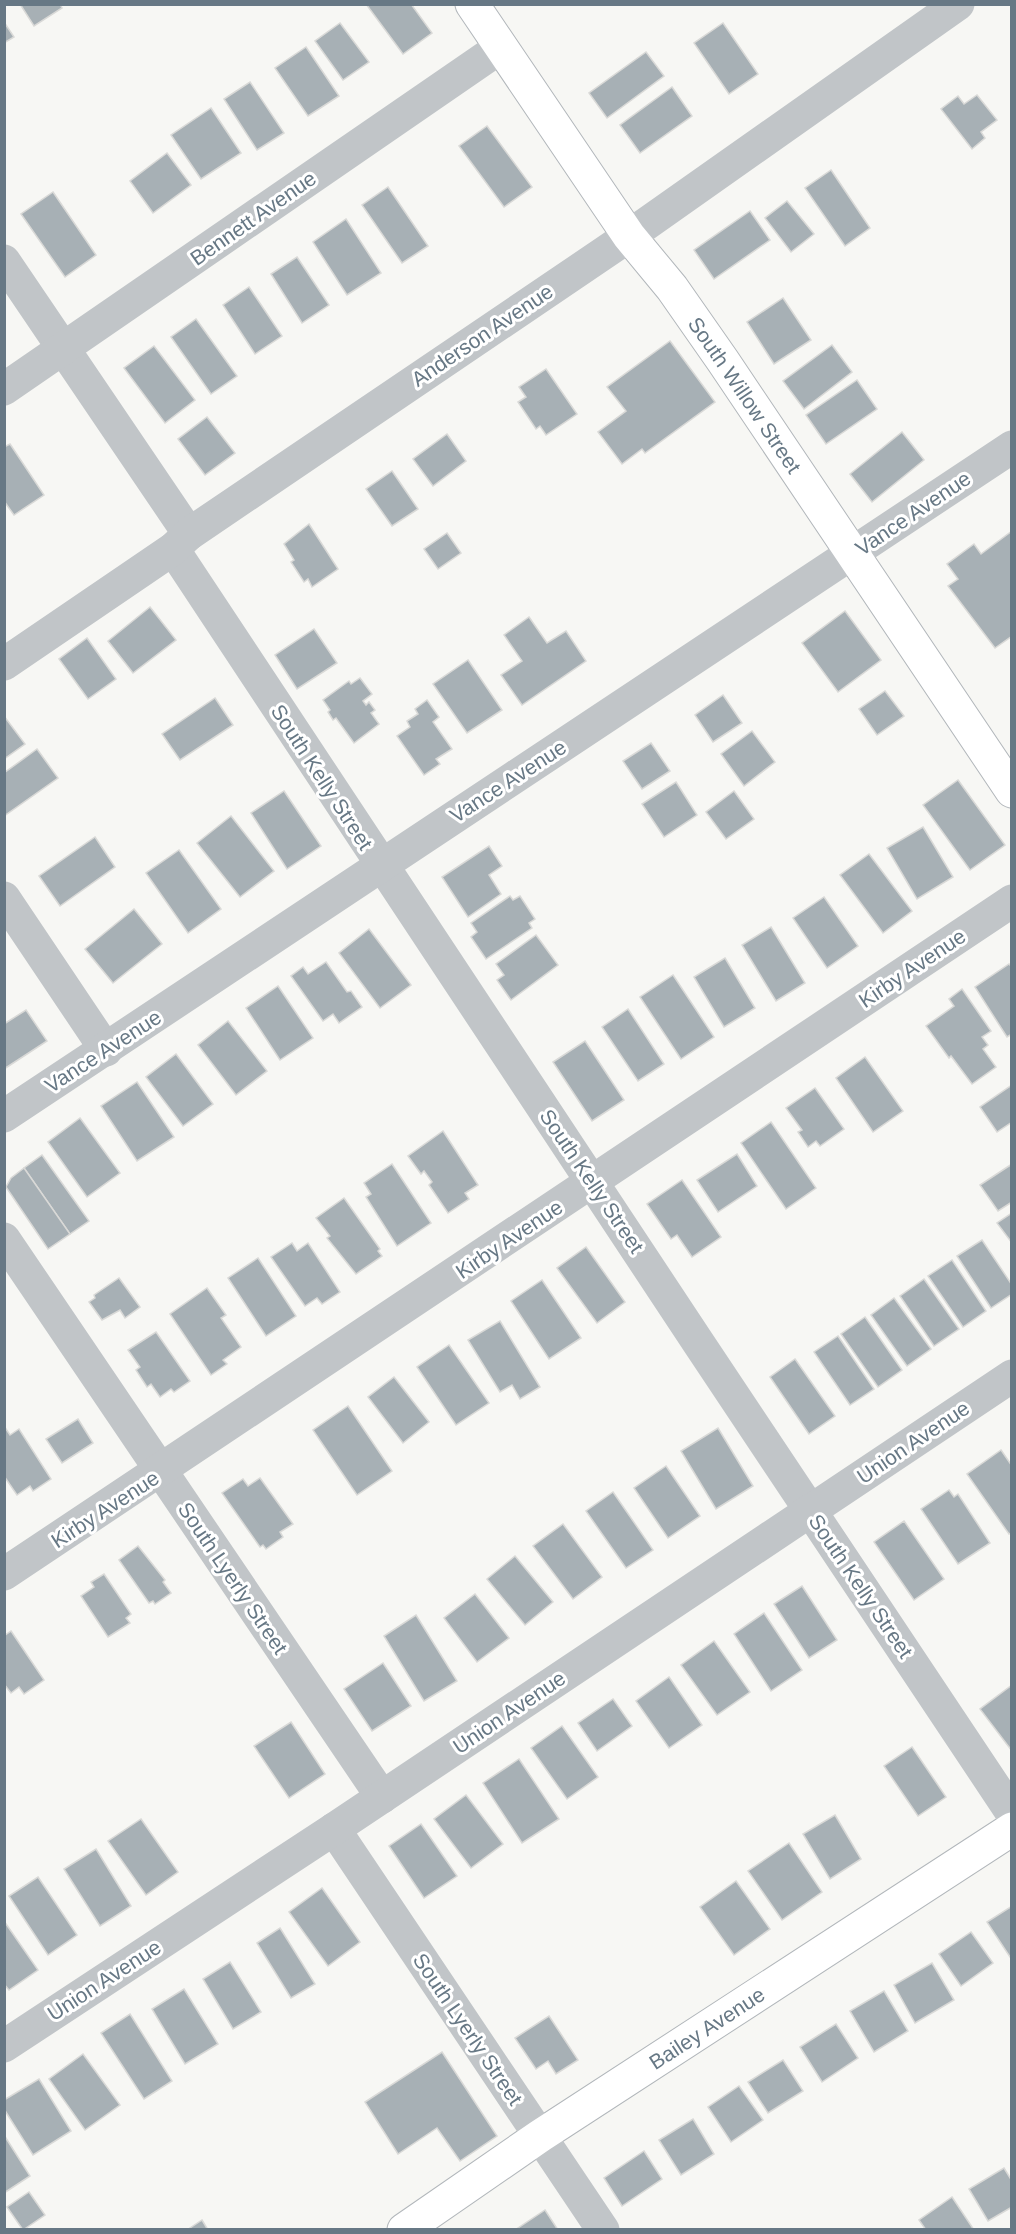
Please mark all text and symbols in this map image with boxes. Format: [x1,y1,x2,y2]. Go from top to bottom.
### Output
street label: Bennett Avenue [186,166,320,270]
street label: Anderson Avenue [407,279,557,391]
street label: South Willow Street [684,312,806,477]
street label: Vance Avenue [851,466,975,560]
street label: South Kelly Street [267,700,378,854]
street label: Vance Avenue [446,735,570,827]
street label: Kirby Avenue [854,924,970,1012]
street label: Vance Avenue [41,1005,165,1097]
street label: South Kelly Street [535,1105,649,1257]
street label: Kirby Avenue [451,1195,567,1283]
street label: Union Avenue [853,1396,973,1488]
street label: Kirby Avenue [47,1466,163,1552]
street label: South Lyerly Street [174,1498,292,1658]
street label: South Kelly Street [804,1510,918,1662]
street label: Union Avenue [449,1666,569,1758]
street label: Union Avenue [43,1935,165,2025]
street label: South Lyerly Street [409,1949,527,2109]
street label: Bailey Avenue [645,1982,768,2074]

